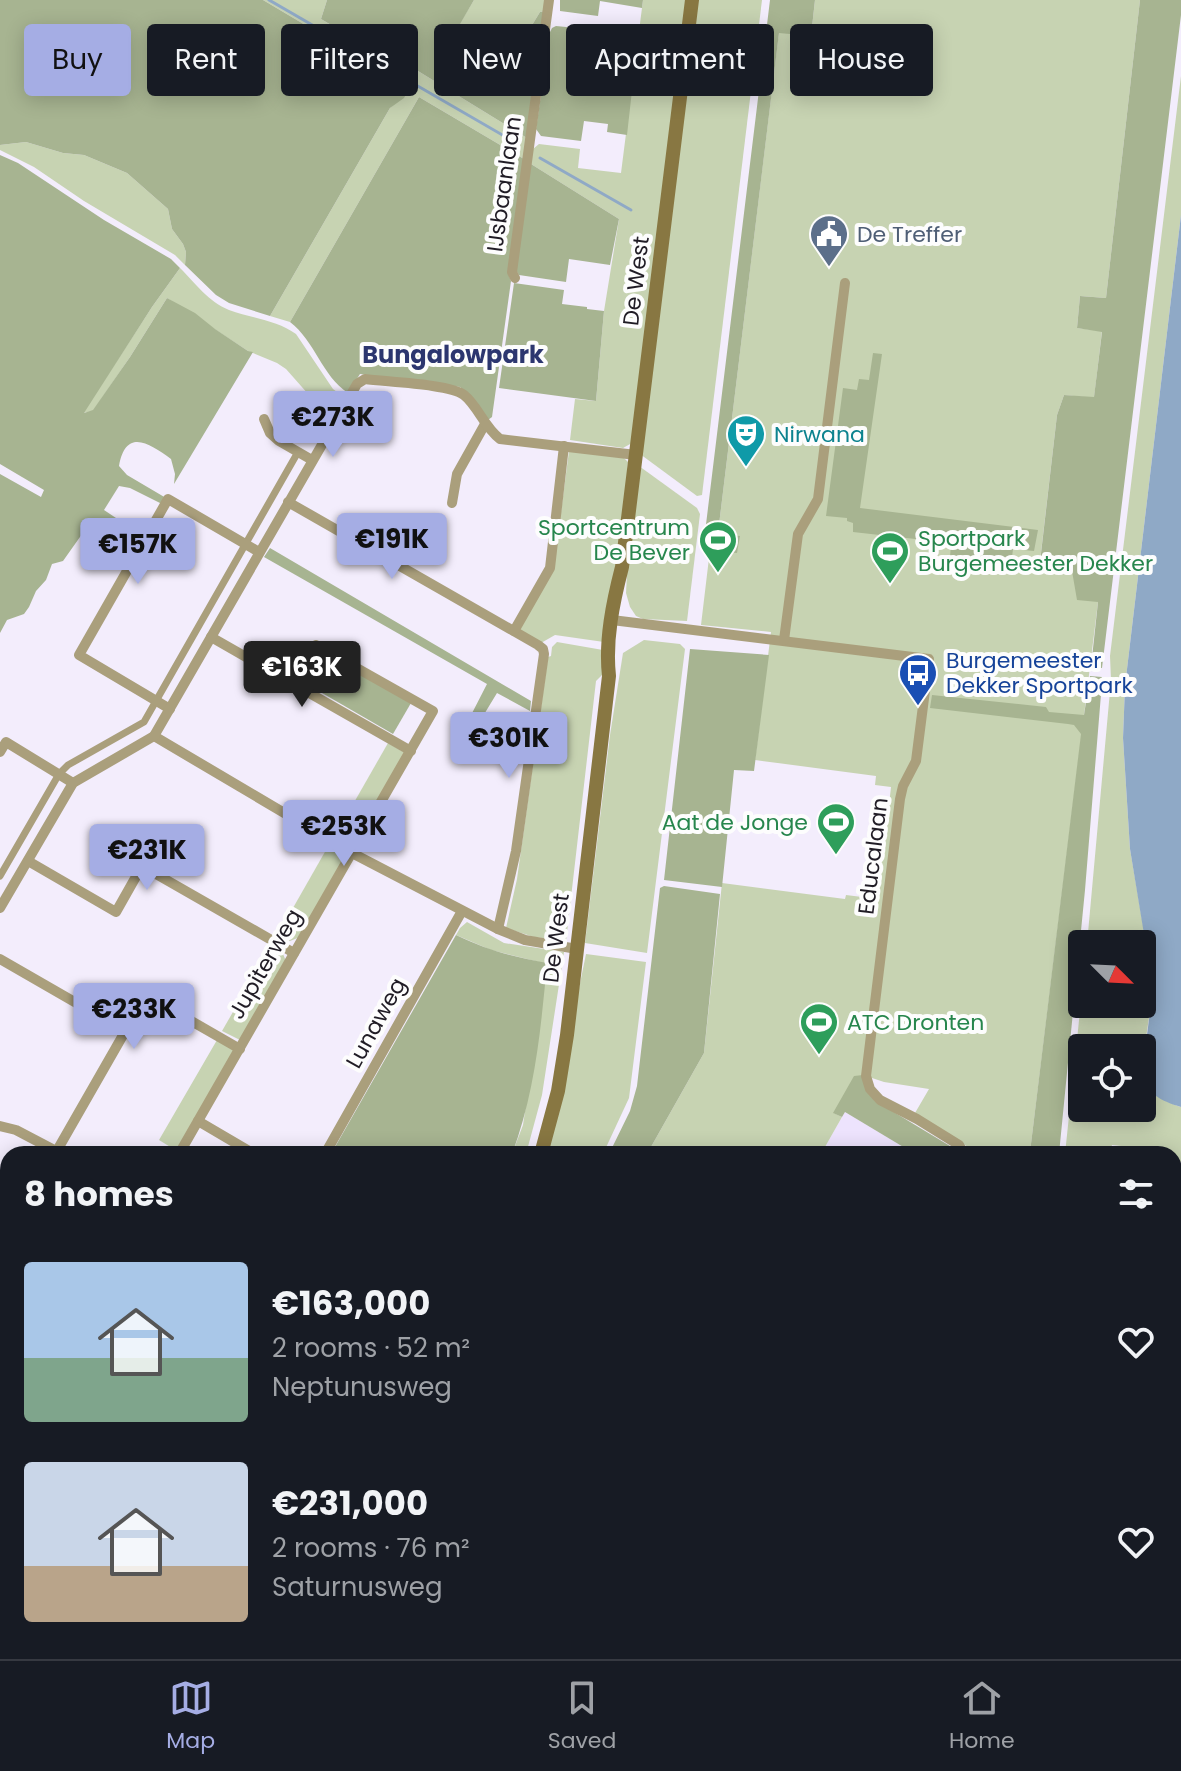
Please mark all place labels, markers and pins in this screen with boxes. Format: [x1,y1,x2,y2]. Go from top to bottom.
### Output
public building icon: De Treffer [808,213,850,268]
place label: De Treffer [857,219,962,250]
pin: €273K [277,391,389,459]
theatre icon: Nirwana [725,413,767,468]
place label: Nirwana [774,419,865,450]
place label: Sportcentrum De Bever [538,512,690,568]
pin: €191K [336,513,448,581]
pin: €157K [82,518,194,586]
sports icon: Sportcentrum De Bever [697,519,739,574]
place label: Sportpark Burgemeester Dekker [918,523,1153,579]
sports icon: Sportpark Burgemeester Dekker [869,530,911,585]
pin: €163K [246,641,358,709]
place label: Burgemeester Dekker Sportpark [946,645,1134,701]
bus stop icon: Burgemeester Dekker Sportpark [897,652,939,707]
pin: €301K [453,712,565,780]
pin: €253K [288,800,400,868]
sports icon: Aat de Jonge [815,801,857,856]
place label: Aat de Jonge [662,807,808,838]
pin: €231K [91,824,203,892]
pin: €233K [78,983,190,1051]
sports icon: ATC Dronten [798,1001,840,1056]
place label: ATC Dronten [847,1007,984,1038]

